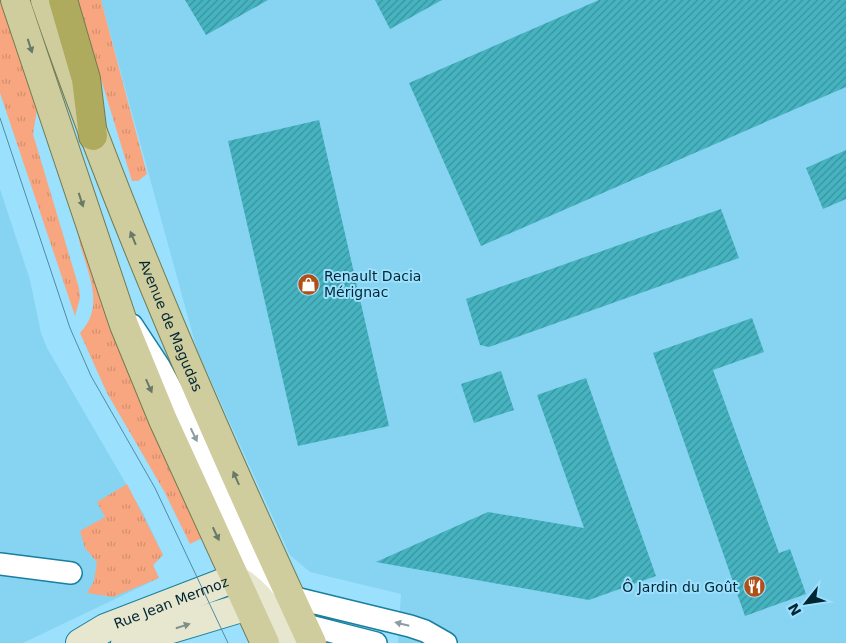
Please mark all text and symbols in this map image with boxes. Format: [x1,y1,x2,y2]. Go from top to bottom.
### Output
one-way arrow [27,39,34,54]
one-way arrow [78,193,86,208]
one-way arrow [129,231,137,246]
street label: Avenue de Magudas [136,257,206,394]
place label: Renault Dacia Mérignac [324,268,421,300]
shop icon: Renault Dacia Mérignac [296,272,320,296]
one-way arrow [145,379,153,393]
one-way arrow [190,428,198,442]
one-way arrow [232,471,240,485]
one-way arrow [212,527,220,541]
street label: Rue Jean Mermoz [112,573,231,632]
restaurant icon: Ô Jardin du Goût [742,575,766,599]
place label: Ô Jardin du Goût [622,578,739,595]
north arrow [781,578,831,628]
text: N [785,600,805,619]
one-way arrow [394,620,409,628]
one-way arrow [176,621,191,629]

